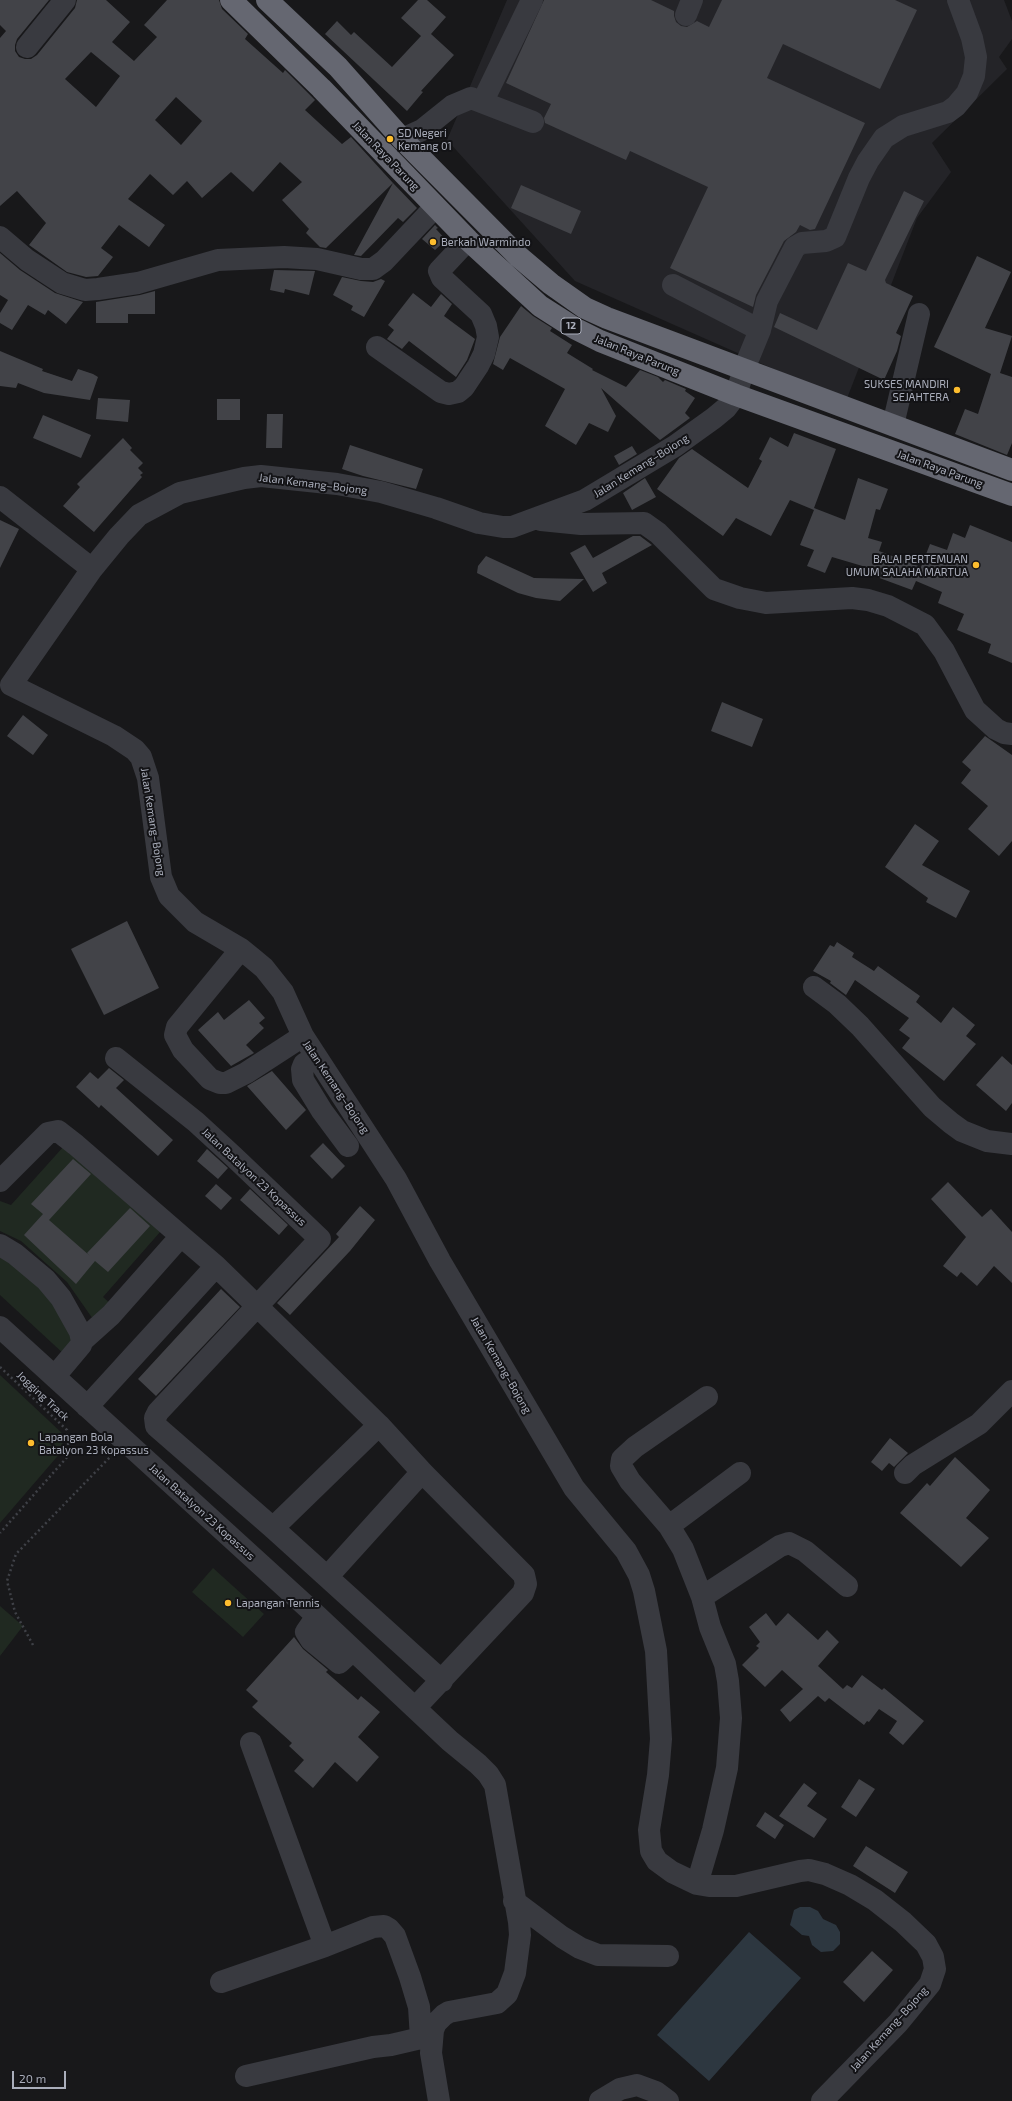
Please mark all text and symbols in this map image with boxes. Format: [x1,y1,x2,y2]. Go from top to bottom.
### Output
street label: Jalan Raya Parung [350,119,422,193]
place label: SD Negeri Kemang 01 [398,126,452,152]
marker: SD Negeri Kemang 01 [385,134,395,144]
place label: Berkah Warmindo [441,235,531,249]
marker: Berkah Warmindo [428,237,438,247]
road number: 12 [561,318,581,334]
street label: Jalan Raya Parung [592,332,682,378]
place label: SUKSES MANDIRI SEJAHTERA [864,377,949,403]
marker: SUKSES MANDIRI SEJAHTERA [952,385,962,395]
street label: Jalan Kemang–Bojong [591,431,691,501]
street label: Jalan Raya Parung [895,447,985,491]
street label: Jalan Kemang–Bojong [258,471,368,497]
place label: BALAI PERTEMUAN UMUM SALAHA MARTUA [846,552,968,578]
marker: BALAI PERTEMUAN UMUM SALAHA MARTUA [971,560,981,570]
street label: Jalan Kemang–Bojong [138,767,168,877]
street label: Jalan Kemang–Bojong [300,1038,372,1136]
street label: Jalan Batalyon 23 Kopassus [199,1125,309,1229]
street label: Jalan Kemang–Bojong [468,1314,534,1416]
street label: Jogging Track [14,1368,72,1424]
place label: Lapangan Bola Batalyon 23 Kopassus [39,1430,149,1456]
marker: Lapangan Bola Batalyon 23 Kopassus [26,1438,36,1448]
street label: Jalan Batalyon 23 Kopassus [146,1461,258,1563]
place label: Lapangan Tennis [236,1596,320,1610]
marker: Lapangan Tennis [223,1598,233,1608]
street label: Jalan Kemang–Bojong [847,1984,931,2074]
scale bar [14,2063,68,2089]
text: 20 m [19,2071,46,2085]

